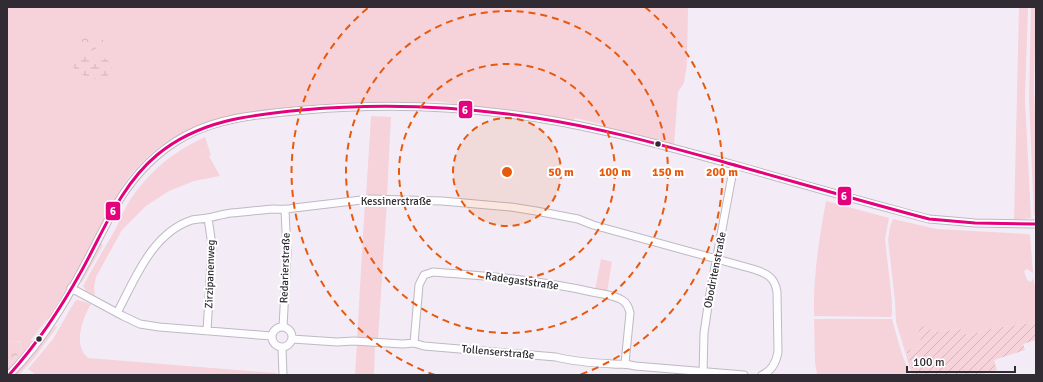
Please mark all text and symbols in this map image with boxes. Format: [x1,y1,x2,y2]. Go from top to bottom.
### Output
line badge: 6 [458,100,473,119]
text: 6 [462,104,468,117]
unlabelled marker [653,139,663,149]
centre of rings [500,165,514,179]
text: 50 m [548,165,574,180]
text: 100 m [599,165,631,180]
text: 150 m [652,165,684,180]
text: 200 m [706,165,738,180]
line badge: 6 [837,186,852,206]
text: 6 [841,190,847,203]
street label: Kessinerstraße [361,195,431,208]
line badge: 6 [105,201,121,221]
text: 6 [110,205,116,218]
street label: Obodritenstraße [701,231,729,309]
street label: Redarierstraße [277,232,293,304]
street label: Zirzipanenweg [202,239,218,309]
street label: Radegaststraße [484,269,560,293]
unlabelled marker [34,334,44,344]
street label: Tollenserstraße [461,342,535,362]
scale bar [907,348,1015,374]
text: 100 m [913,355,945,370]

